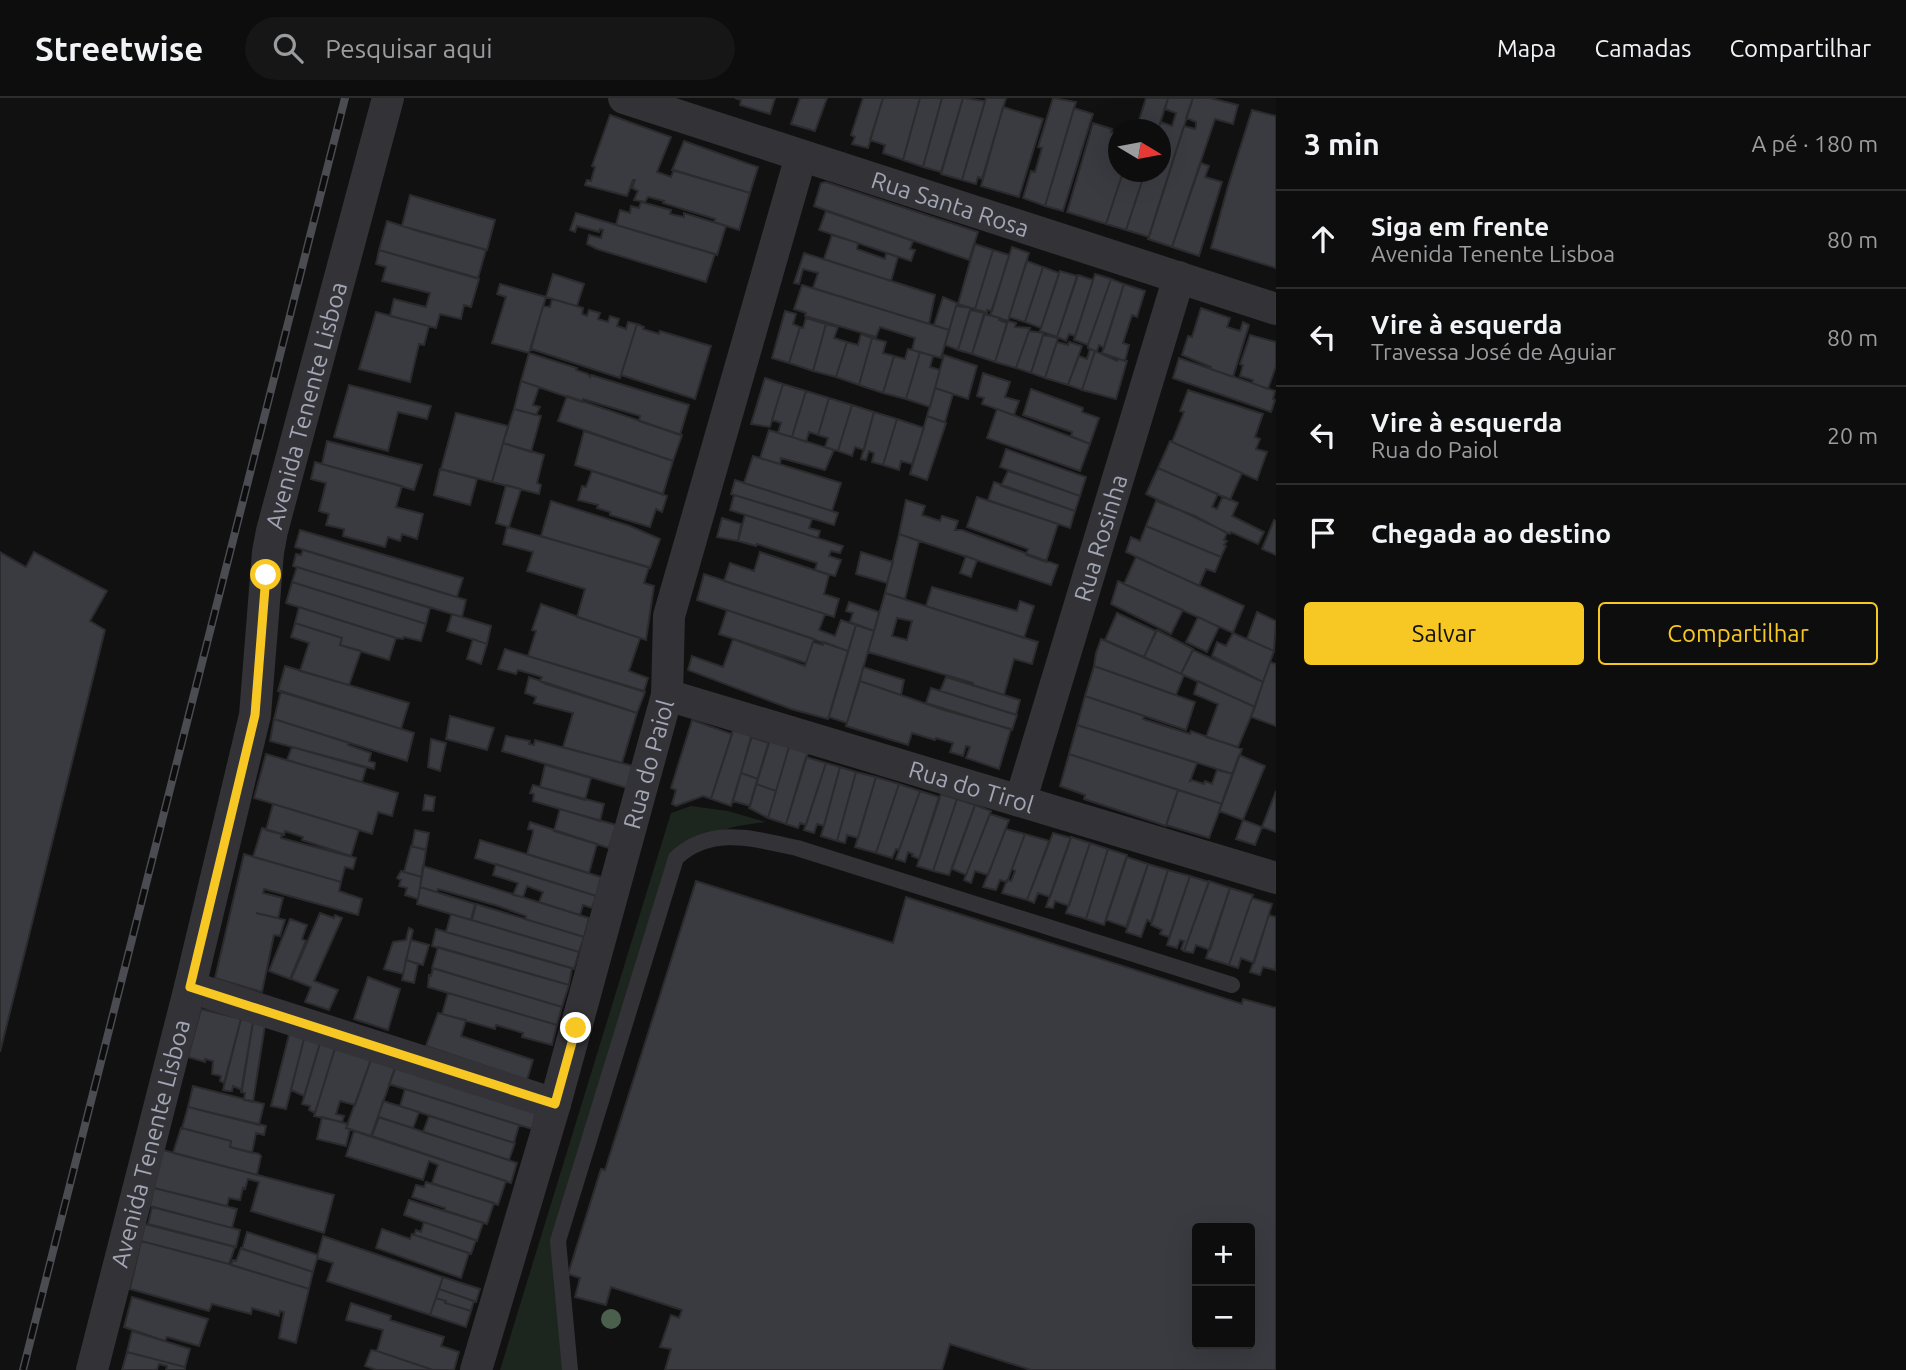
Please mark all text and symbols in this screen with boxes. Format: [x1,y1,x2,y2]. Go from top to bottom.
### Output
search box [245,17,735,80]
icon: search [269,29,307,67]
text: Streetwise [35,30,203,67]
text: Pesquisar aqui [325,34,493,63]
text: Mapa [1497,35,1556,62]
text: Camadas [1594,35,1691,62]
text: Compartilhar [1729,35,1871,62]
north arrow [1108,119,1171,182]
text: 3 min [1304,127,1380,161]
text: A pé · 180 m [1751,131,1878,156]
street label: Rua Santa Rosa [868,165,1033,242]
text: Siga em frente [1371,212,1549,241]
icon: ahead [1304,220,1342,258]
text: 80 m [1827,227,1878,252]
text: Avenida Tenente Lisboa [1371,241,1615,266]
street label: Avenida Tenente Lisboa [260,279,352,532]
text: Vire à esquerda [1371,310,1562,339]
icon: left [1304,318,1342,356]
text: 80 m [1827,325,1878,350]
text: Travessa José de Aguiar [1371,339,1616,364]
text: Vire à esquerda [1371,408,1562,437]
icon: left [1304,416,1342,454]
text: 20 m [1827,423,1878,448]
text: Rua do Paiol [1371,437,1498,462]
street label: Rua Rosinha [1068,471,1132,605]
icon: arrive [1304,514,1342,552]
text: Chegada ao destino [1371,519,1611,548]
route start [250,559,281,590]
button: Salvar [1304,602,1584,665]
button: Compartilhar [1598,602,1878,665]
street label: Rua do Paiol [618,696,679,832]
street label: Rua do Tirol [906,755,1037,818]
route end [560,1012,591,1043]
street label: Avenida Tenente Lisboa [105,1016,195,1270]
map controls [1192,1223,1255,1349]
button: + [1192,1223,1255,1286]
button: − [1192,1286,1255,1349]

